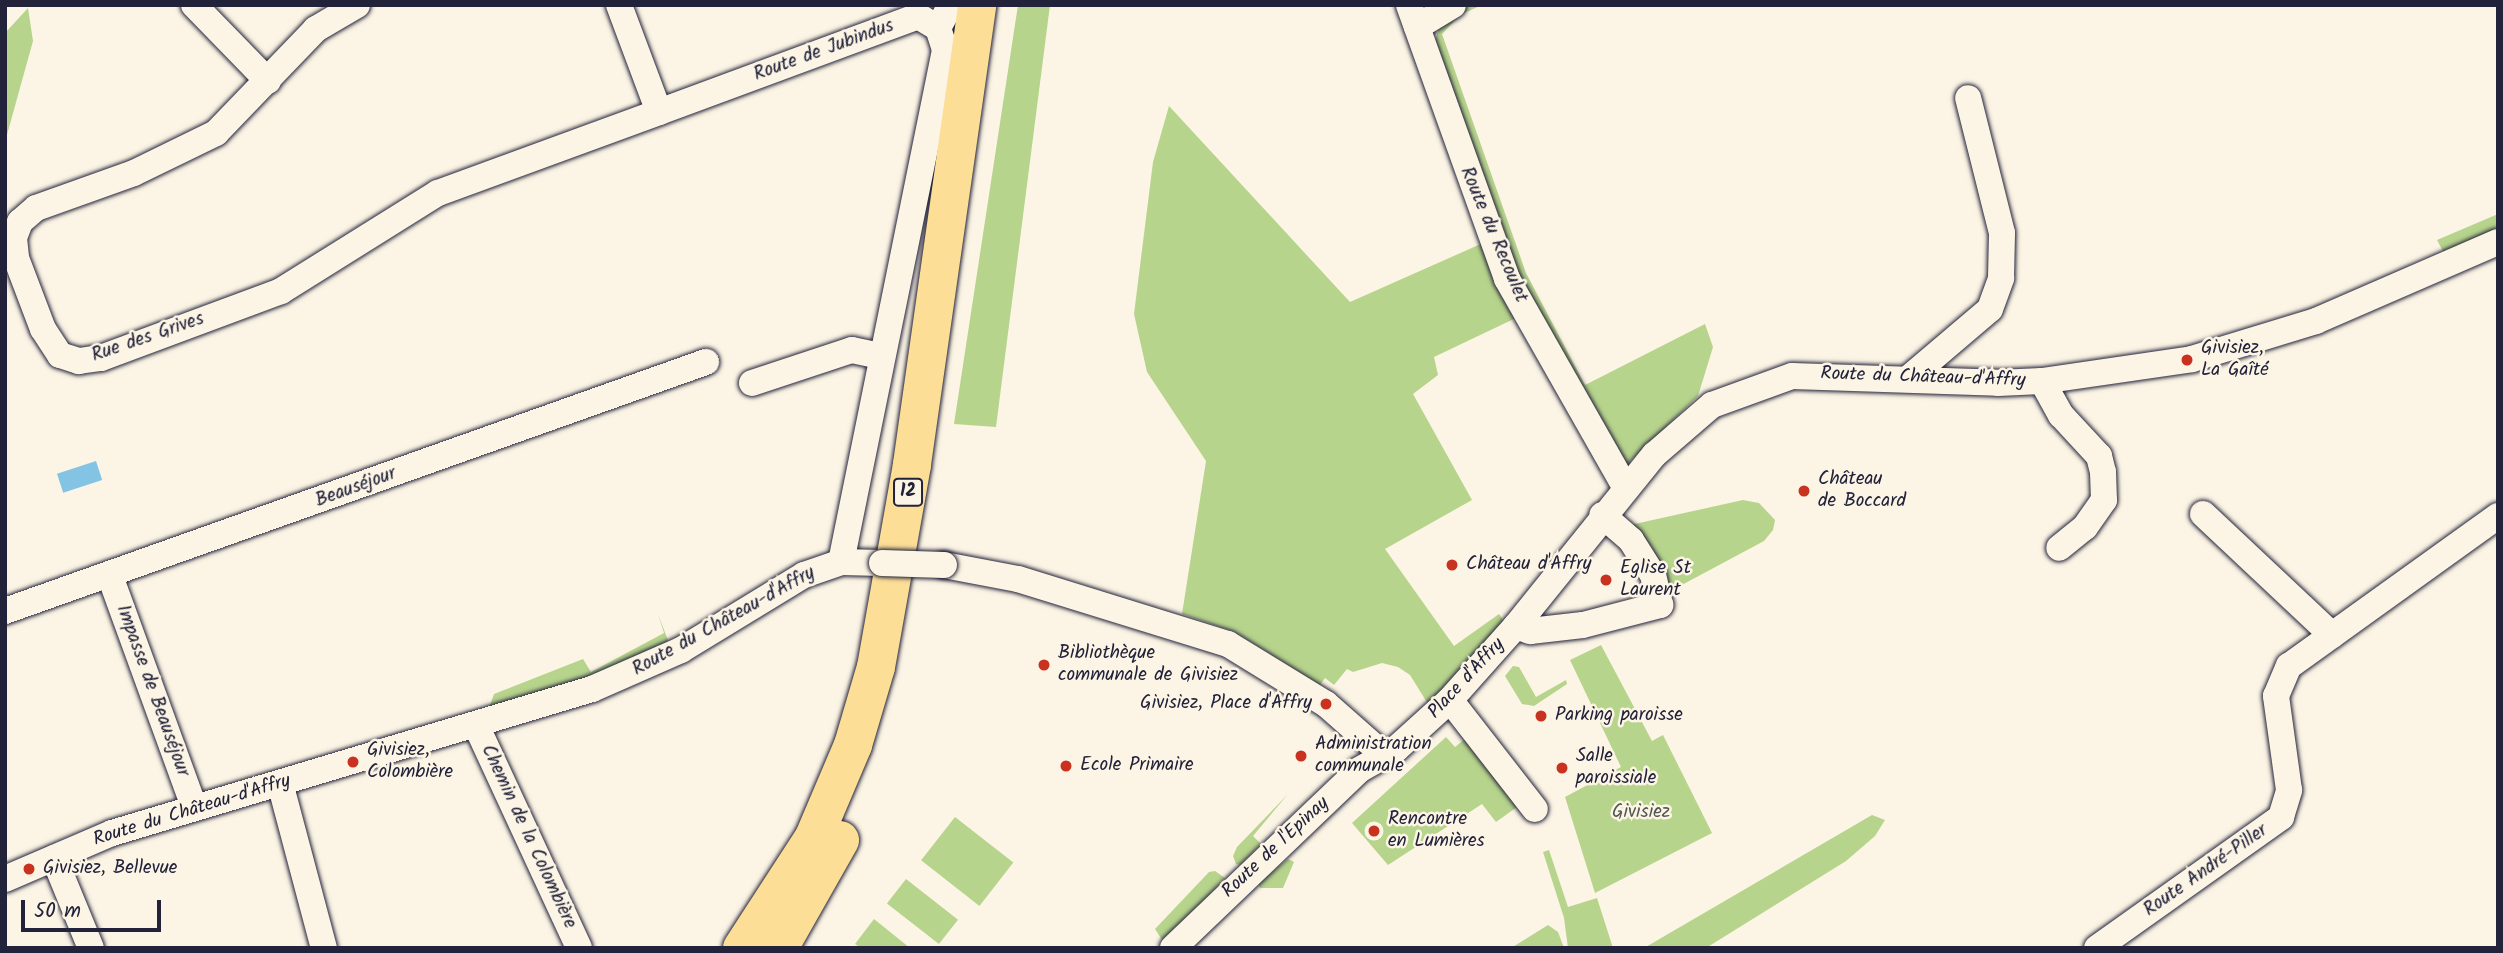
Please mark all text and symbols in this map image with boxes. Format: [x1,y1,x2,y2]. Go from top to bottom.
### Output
street label: Route de Jubindus [751,15,897,87]
street label: Route du Recoulet [1454,164,1532,306]
street label: Rue des Grives [89,308,207,368]
place label: Givisiez, La Gaîté [2201,338,2269,382]
marker: Givisiez, La Gaîté [2179,352,2195,368]
street label: Route du Château-d'Affry [1820,363,2026,393]
street label: Beauséjour [313,463,399,513]
place label: Château de Boccard [1818,469,1906,513]
road number: 12 [892,478,924,506]
marker: Château de Boccard [1796,483,1812,499]
place label: Château d'Affry [1466,554,1591,576]
marker: Château d'Affry [1444,557,1460,573]
place label: Eglise St Laurent [1620,558,1691,602]
street label: Route du Château-d'Affry [629,562,819,682]
marker: Eglise St Laurent [1598,572,1614,588]
street label: Impasse de Beauséjour [110,602,194,780]
street label: Place d'Affry [1424,634,1510,724]
place label: Bibliothèque communale de Givisiez [1058,643,1238,687]
marker: Bibliothèque communale de Givisiez [1036,657,1052,673]
place label: Givisiez, Place d'Affry [1140,693,1312,715]
marker: Givisiez, Place d'Affry [1318,696,1334,712]
place label: Parking paroisse [1555,705,1683,727]
marker: Parking paroisse [1533,708,1549,724]
place label: Administration communale [1315,734,1432,778]
place label: Givisiez, Colombière [367,740,453,784]
street label: Chemin de la Colombière [475,741,581,933]
place label: Salle paroissiale [1576,746,1656,790]
marker: Administration communale [1293,748,1309,764]
marker: Givisiez, Colombière [345,754,361,770]
place label: Ecole Primaire [1080,755,1194,777]
marker: Ecole Primaire [1058,758,1074,774]
marker: Salle paroissiale [1554,760,1570,776]
street label: Route du Château-d'Affry [91,770,293,852]
street label: Route de l'Epinay [1218,793,1334,903]
park label: Givisiez [1612,802,1670,824]
place label: Rencontre en Lumières [1388,809,1485,853]
street label: Route André-Piller [2140,820,2272,922]
marker: Rencontre en Lumières [1366,823,1382,839]
place label: Givisiez, Bellevue [43,858,177,880]
marker: Givisiez, Bellevue [21,861,37,877]
scale bar [24,886,164,930]
text: 50 m [34,895,81,928]

